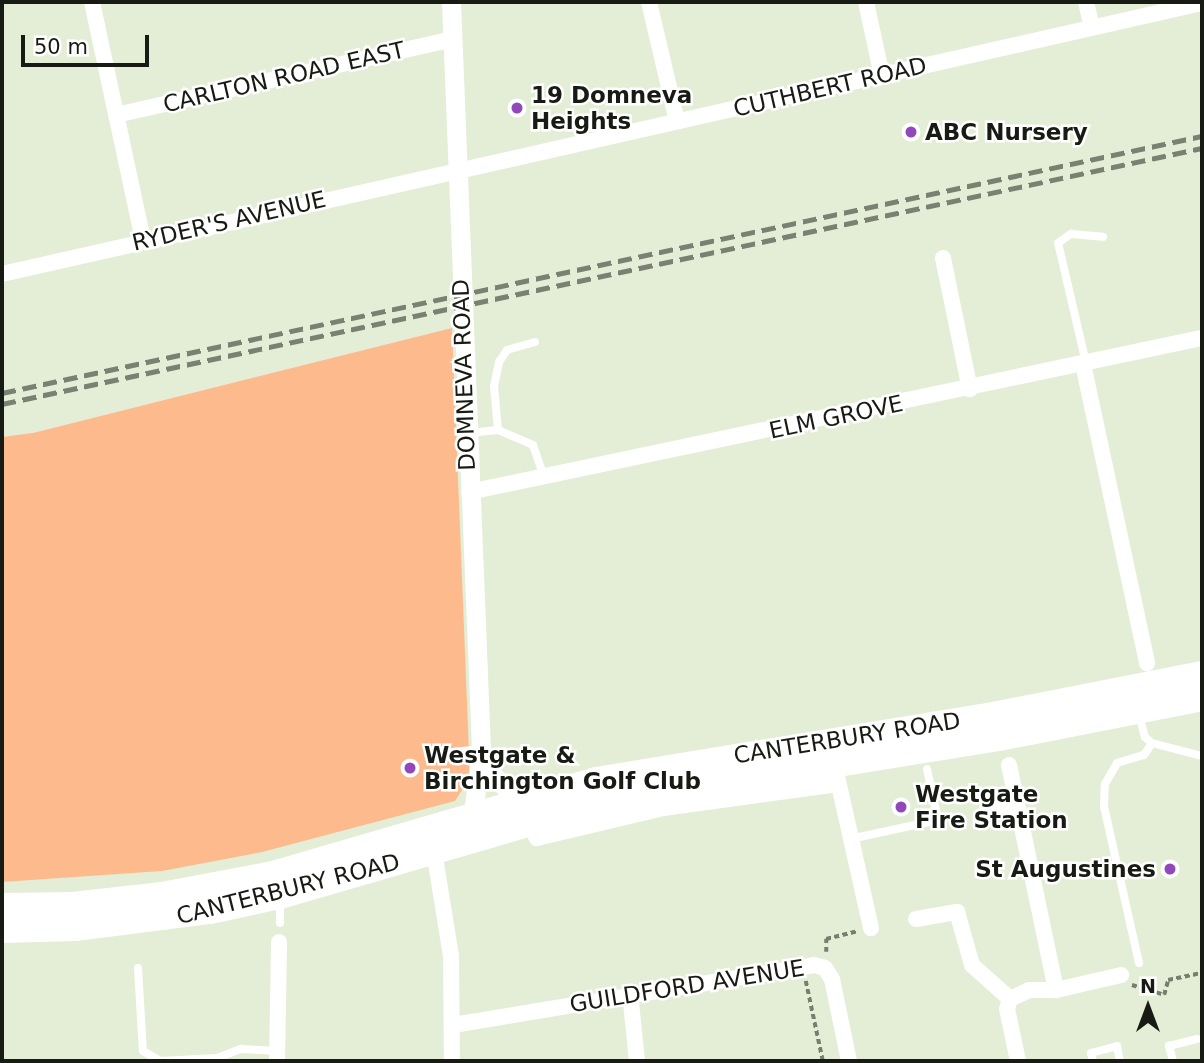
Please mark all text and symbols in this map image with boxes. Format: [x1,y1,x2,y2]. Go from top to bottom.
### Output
scale bar [24,21,152,65]
text: 50 m [34,35,88,59]
street label: CARLTON ROAD EAST [160,36,408,118]
street label: CUTHBERT ROAD [731,51,929,123]
place label: 19 Domneva Heights [531,81,692,135]
marker: 19 Domneva Heights [509,100,525,116]
place label: ABC Nursery [925,118,1088,146]
marker: ABC Nursery [903,124,919,140]
street label: RYDER'S AVENUE [129,185,329,257]
street label: DOMNEVA ROAD [447,279,481,471]
street label: ELM GROVE [766,389,906,445]
street label: CANTERBURY ROAD [732,706,962,770]
place label: Westgate & Birchington Golf Club [424,741,701,795]
marker: Westgate & Birchington Golf Club [402,760,418,776]
place label: Westgate Fire Station [915,780,1068,834]
marker: Westgate Fire Station [893,799,909,815]
street label: CANTERBURY ROAD [173,848,403,930]
place label: St Augustines [975,855,1156,883]
marker: St Augustines [1162,861,1178,877]
street label: GUILDFORD AVENUE [568,954,806,1018]
north arrow [1113,972,1183,1042]
text: N [1140,975,1156,997]

